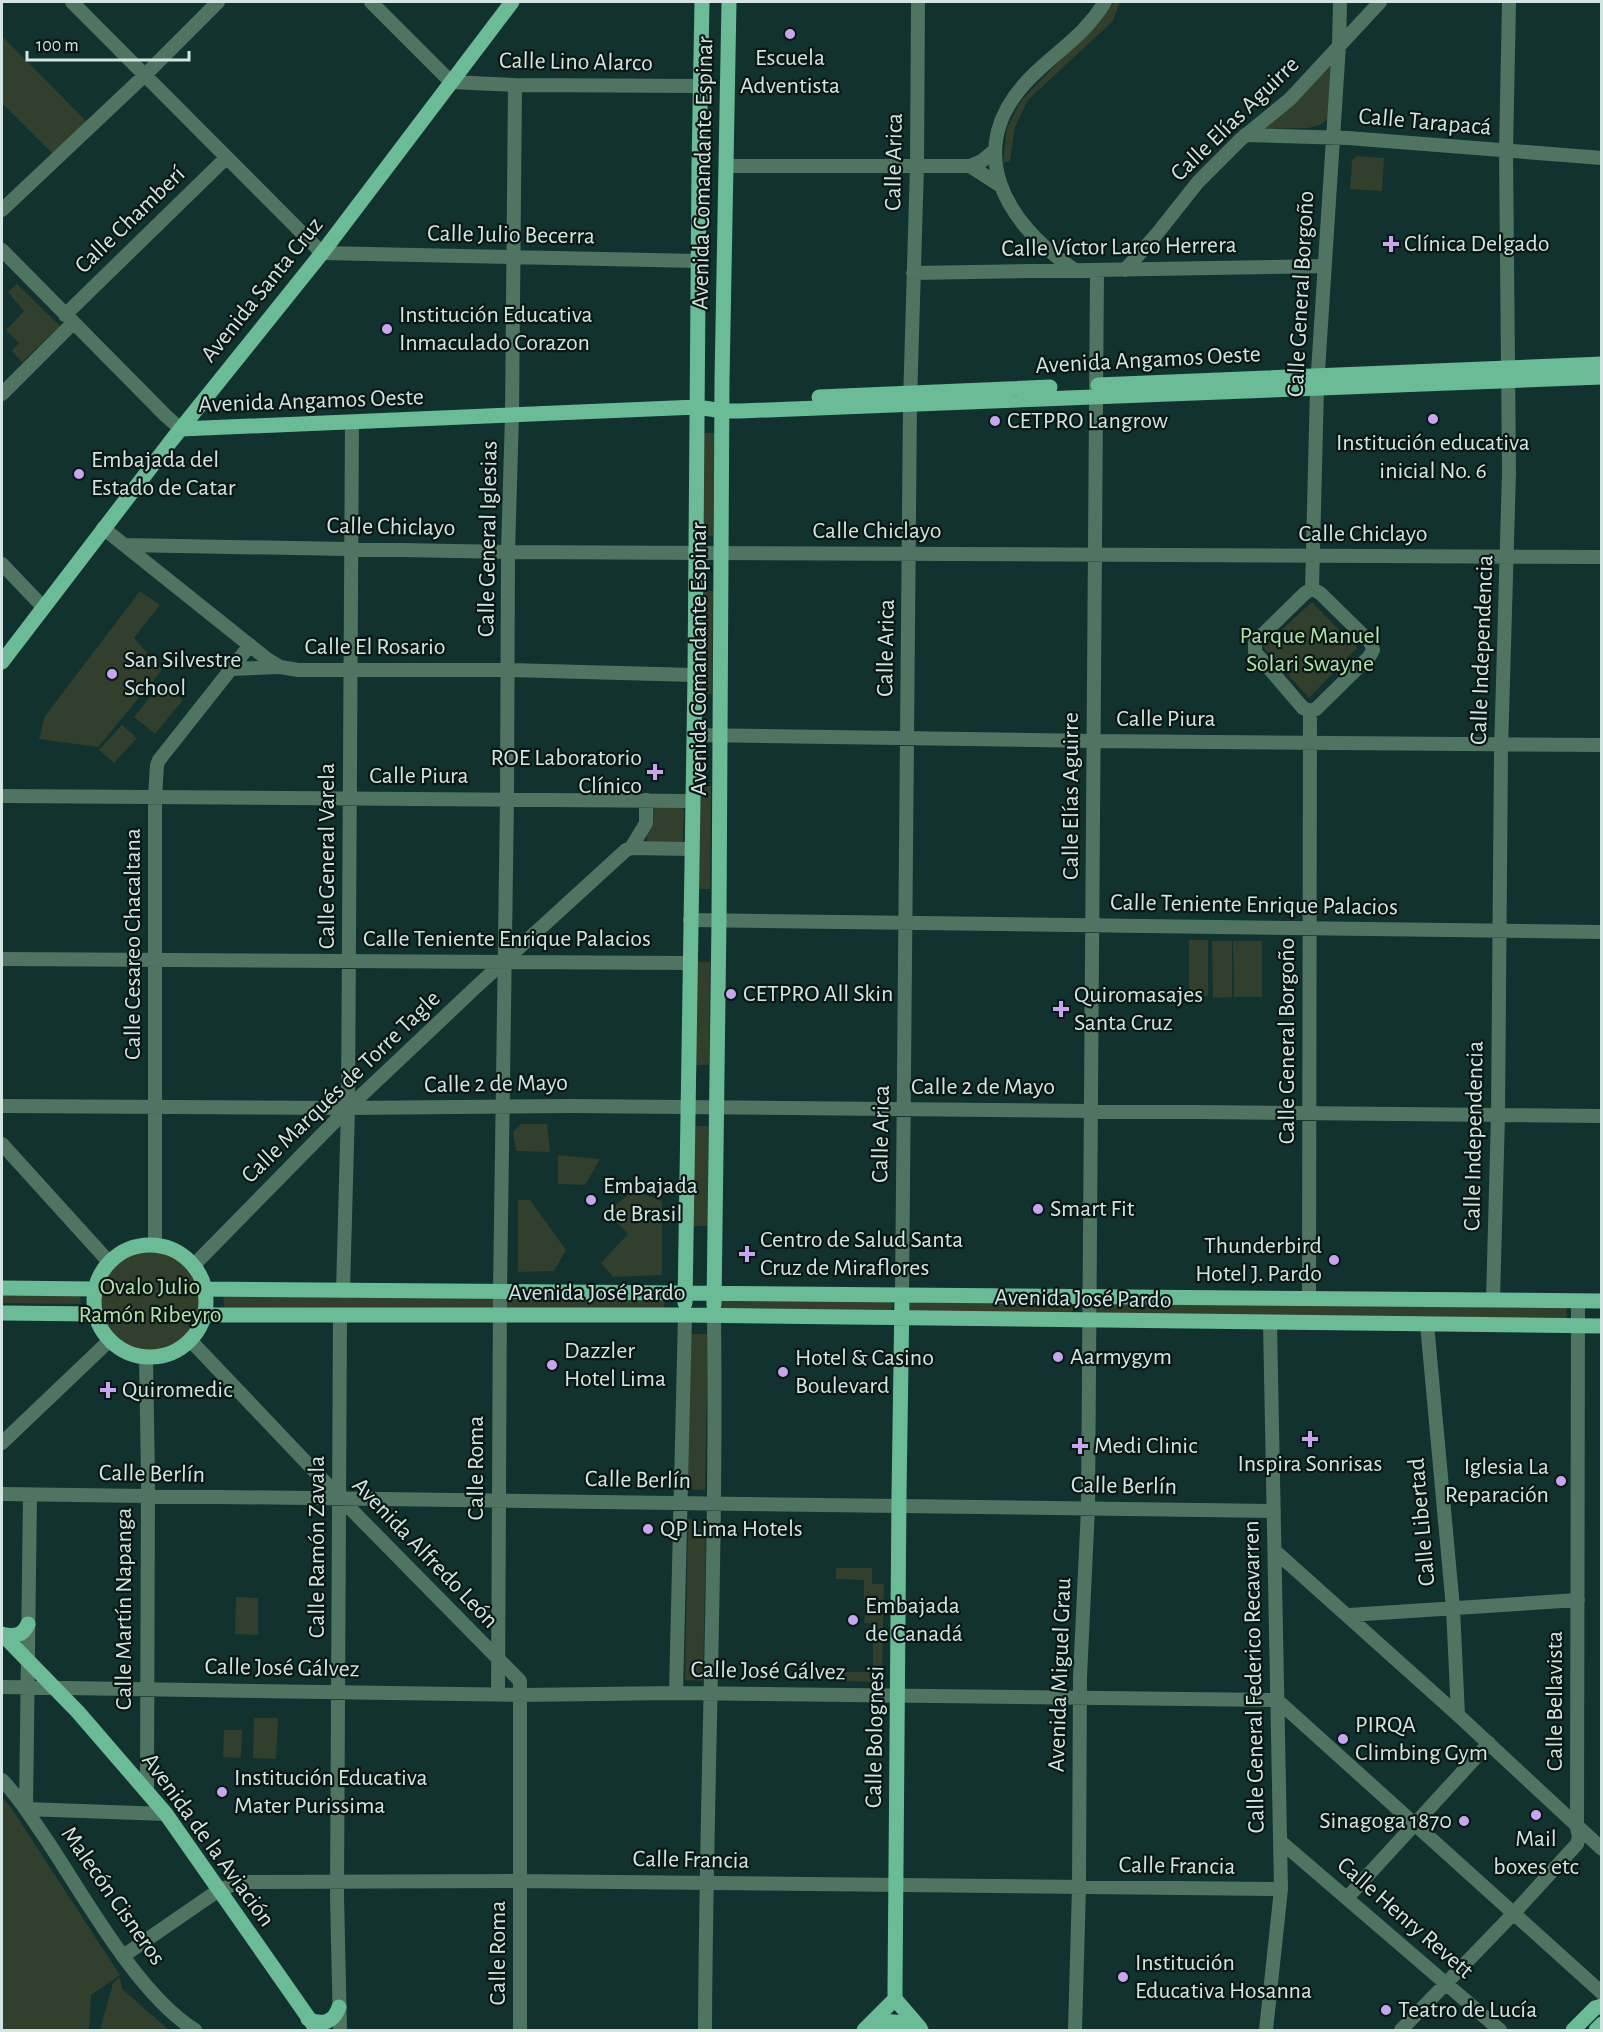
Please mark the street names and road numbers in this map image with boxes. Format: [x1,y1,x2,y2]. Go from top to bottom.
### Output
street label: Avenida Comandante Espinar [689,36,717,310]
street label: Calle Lino Alarco [499,49,653,75]
street label: Calle Elías Aguirre [1166,52,1304,186]
street label: Calle Tarapacá [1357,104,1493,140]
street label: Calle Arica [881,113,907,211]
street label: Calle Chamberí [70,162,190,278]
street label: Calle General Borgoño [1284,190,1318,398]
street label: Avenida Santa Cruz [196,213,328,367]
street label: Calle Julio Becerra [427,222,595,248]
street label: Calle Víctor Larco Herrera [1001,233,1237,261]
street label: Avenida Angamos Oeste [1035,342,1261,378]
street label: Avenida Angamos Oeste [198,385,424,417]
street label: Calle General Iglesias [474,441,502,637]
street label: Calle Chiclayo [326,514,456,540]
street label: Calle Chiclayo [813,519,941,543]
street label: Avenida Comandante Espinar [687,522,711,796]
street label: Calle Chiclayo [1299,522,1427,546]
street label: Calle Independencia [1467,555,1497,745]
street label: Calle Arica [873,599,899,697]
street label: Calle El Rosario [304,635,446,659]
street label: Calle Piura [1116,707,1216,731]
street label: Calle Elías Aguirre [1059,712,1083,880]
street label: Calle General Varela [315,763,339,949]
street label: Calle Piura [369,764,469,788]
street label: Calle Cesareo Chacaltana [121,828,145,1060]
street label: Calle Teniente Enrique Palacios [1110,890,1398,920]
street label: Calle Teniente Enrique Palacios [363,927,651,951]
street label: Calle General Borgoño [1275,938,1299,1144]
street label: Calle Marqués de Torre Tagle [237,986,445,1188]
street label: Calle Independencia [1460,1041,1488,1231]
street label: Calle 2 de Mayo [424,1071,568,1097]
street label: Calle 2 de Mayo [911,1075,1055,1099]
street label: Calle Arica [868,1085,894,1183]
street label: Avenida José Pardo [508,1281,686,1305]
street label: Avenida José Pardo [994,1285,1172,1313]
street label: Calle Roma [464,1416,488,1520]
street label: Calle Ramón Zavala [305,1456,329,1638]
street label: Calle Libertad [1404,1457,1440,1587]
street label: Calle Berlín [99,1461,205,1487]
street label: Calle Berlín [585,1467,691,1493]
street label: Avenida Alfredo León [347,1473,503,1633]
street label: Calle Berlín [1071,1473,1177,1499]
street label: Calle Martín Napanga [112,1508,136,1710]
street label: Calle General Federico Recavarren [1239,1520,1269,1834]
street label: Avenida Miguel Grau [1045,1577,1075,1773]
street label: Calle Bellavista [1543,1631,1567,1771]
street label: Calle José Gálvez [204,1655,360,1681]
street label: Calle José Gálvez [690,1658,846,1684]
street label: Calle Bolognesi [862,1666,888,1808]
street label: Avenida de la Aviación [137,1749,279,1931]
street label: Malecón Cisneros [56,1822,170,1970]
street label: Calle Francia [632,1847,750,1873]
street label: Calle Francia [1118,1853,1236,1879]
street label: Calle Henry Revett [1332,1853,1478,1984]
street label: Calle Roma [486,1901,510,2005]

